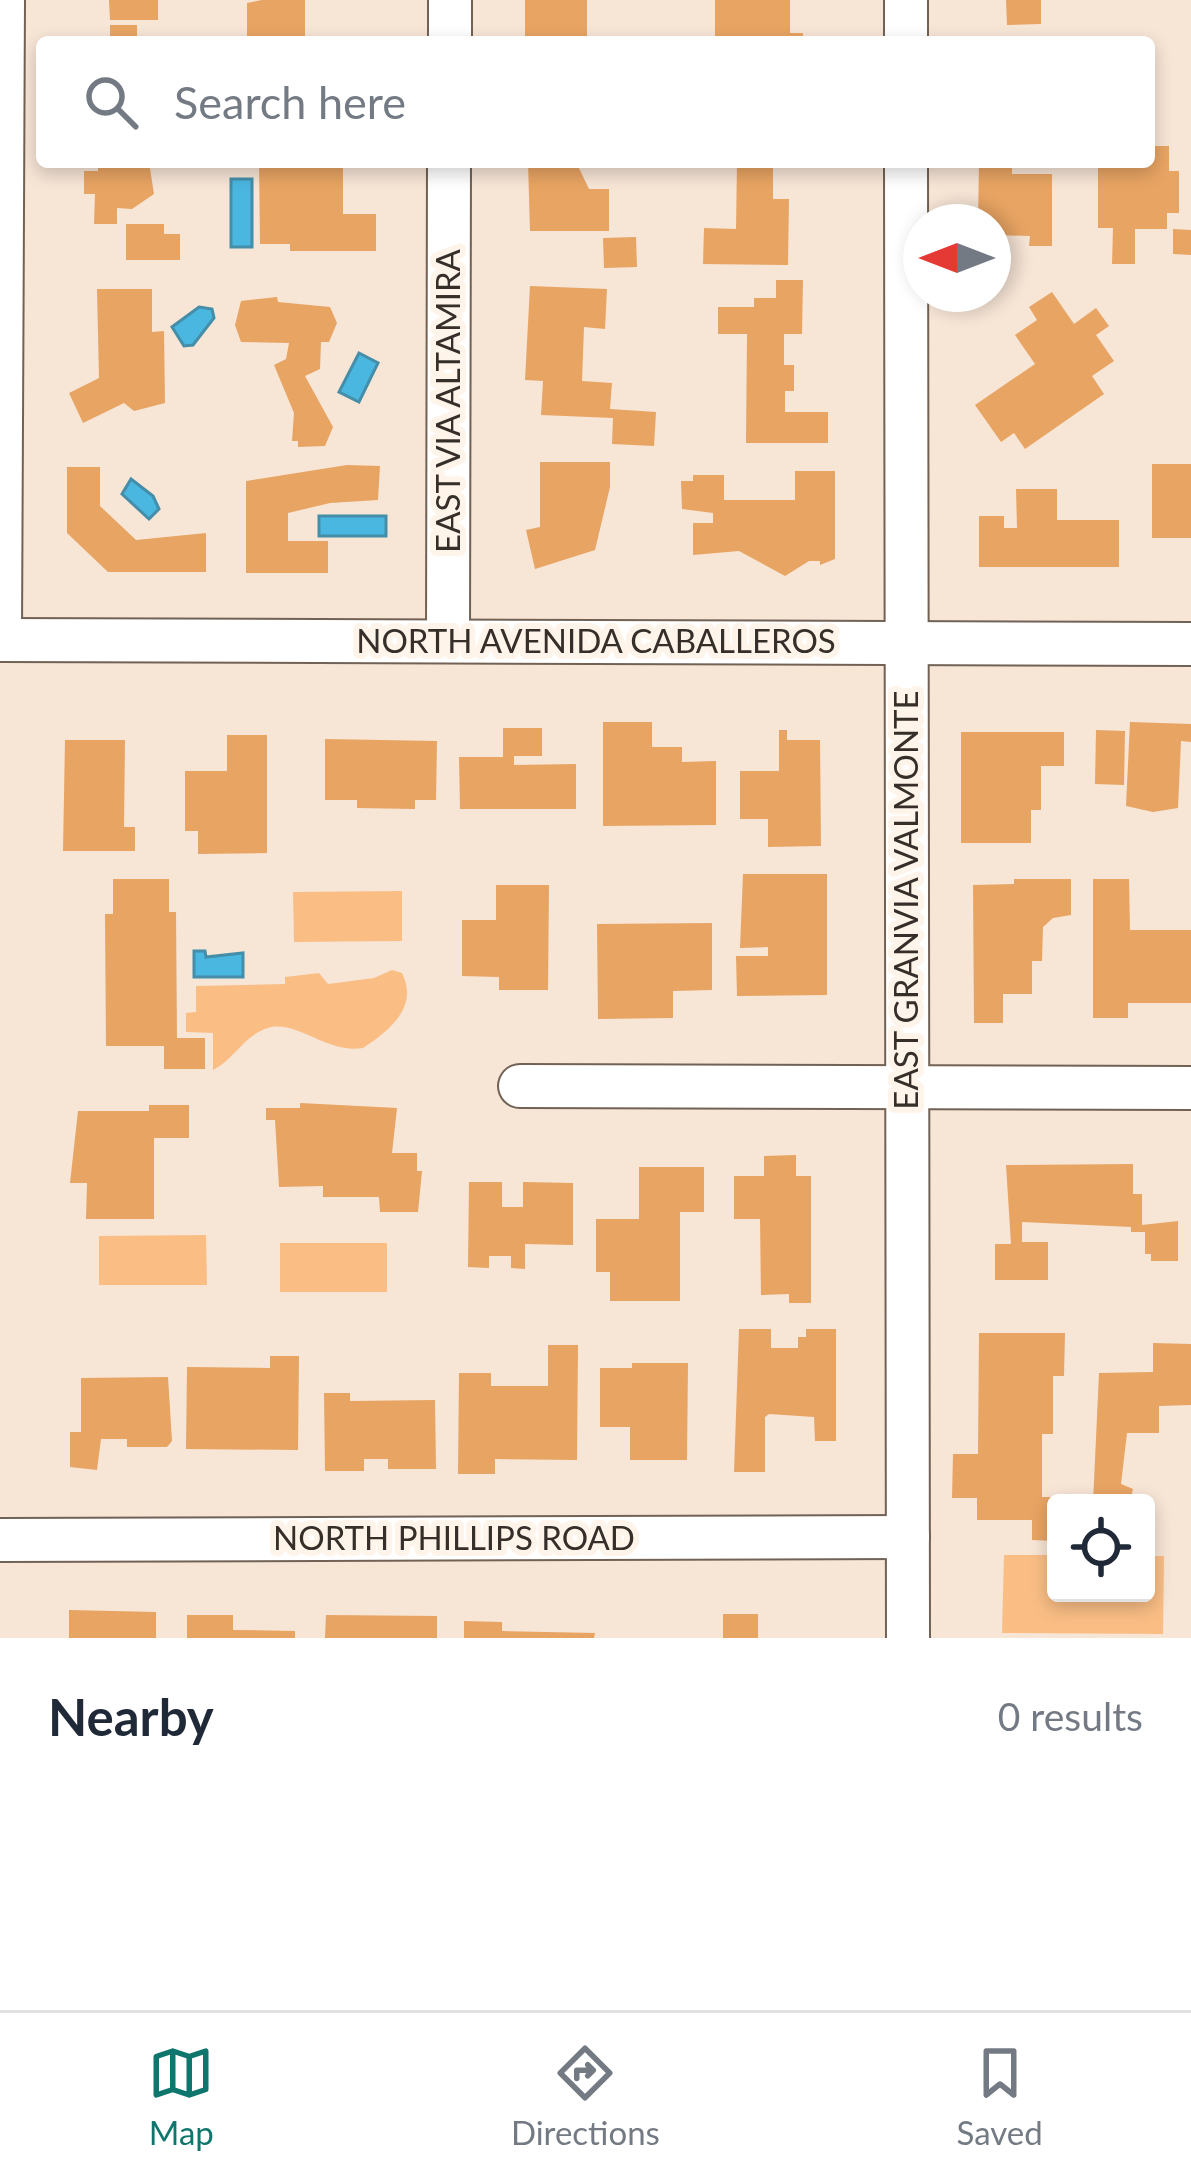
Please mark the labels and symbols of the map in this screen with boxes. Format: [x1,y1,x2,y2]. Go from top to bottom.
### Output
north arrow [903,204,1011,312]
street label: EAST VIA ALTAMIRA [427,248,467,553]
street label: NORTH AVENIDA CABALLEROS [356,620,836,660]
street label: EAST GRANVIA VALMONTE [885,690,925,1110]
street label: NORTH PHILLIPS ROAD [273,1517,635,1557]

